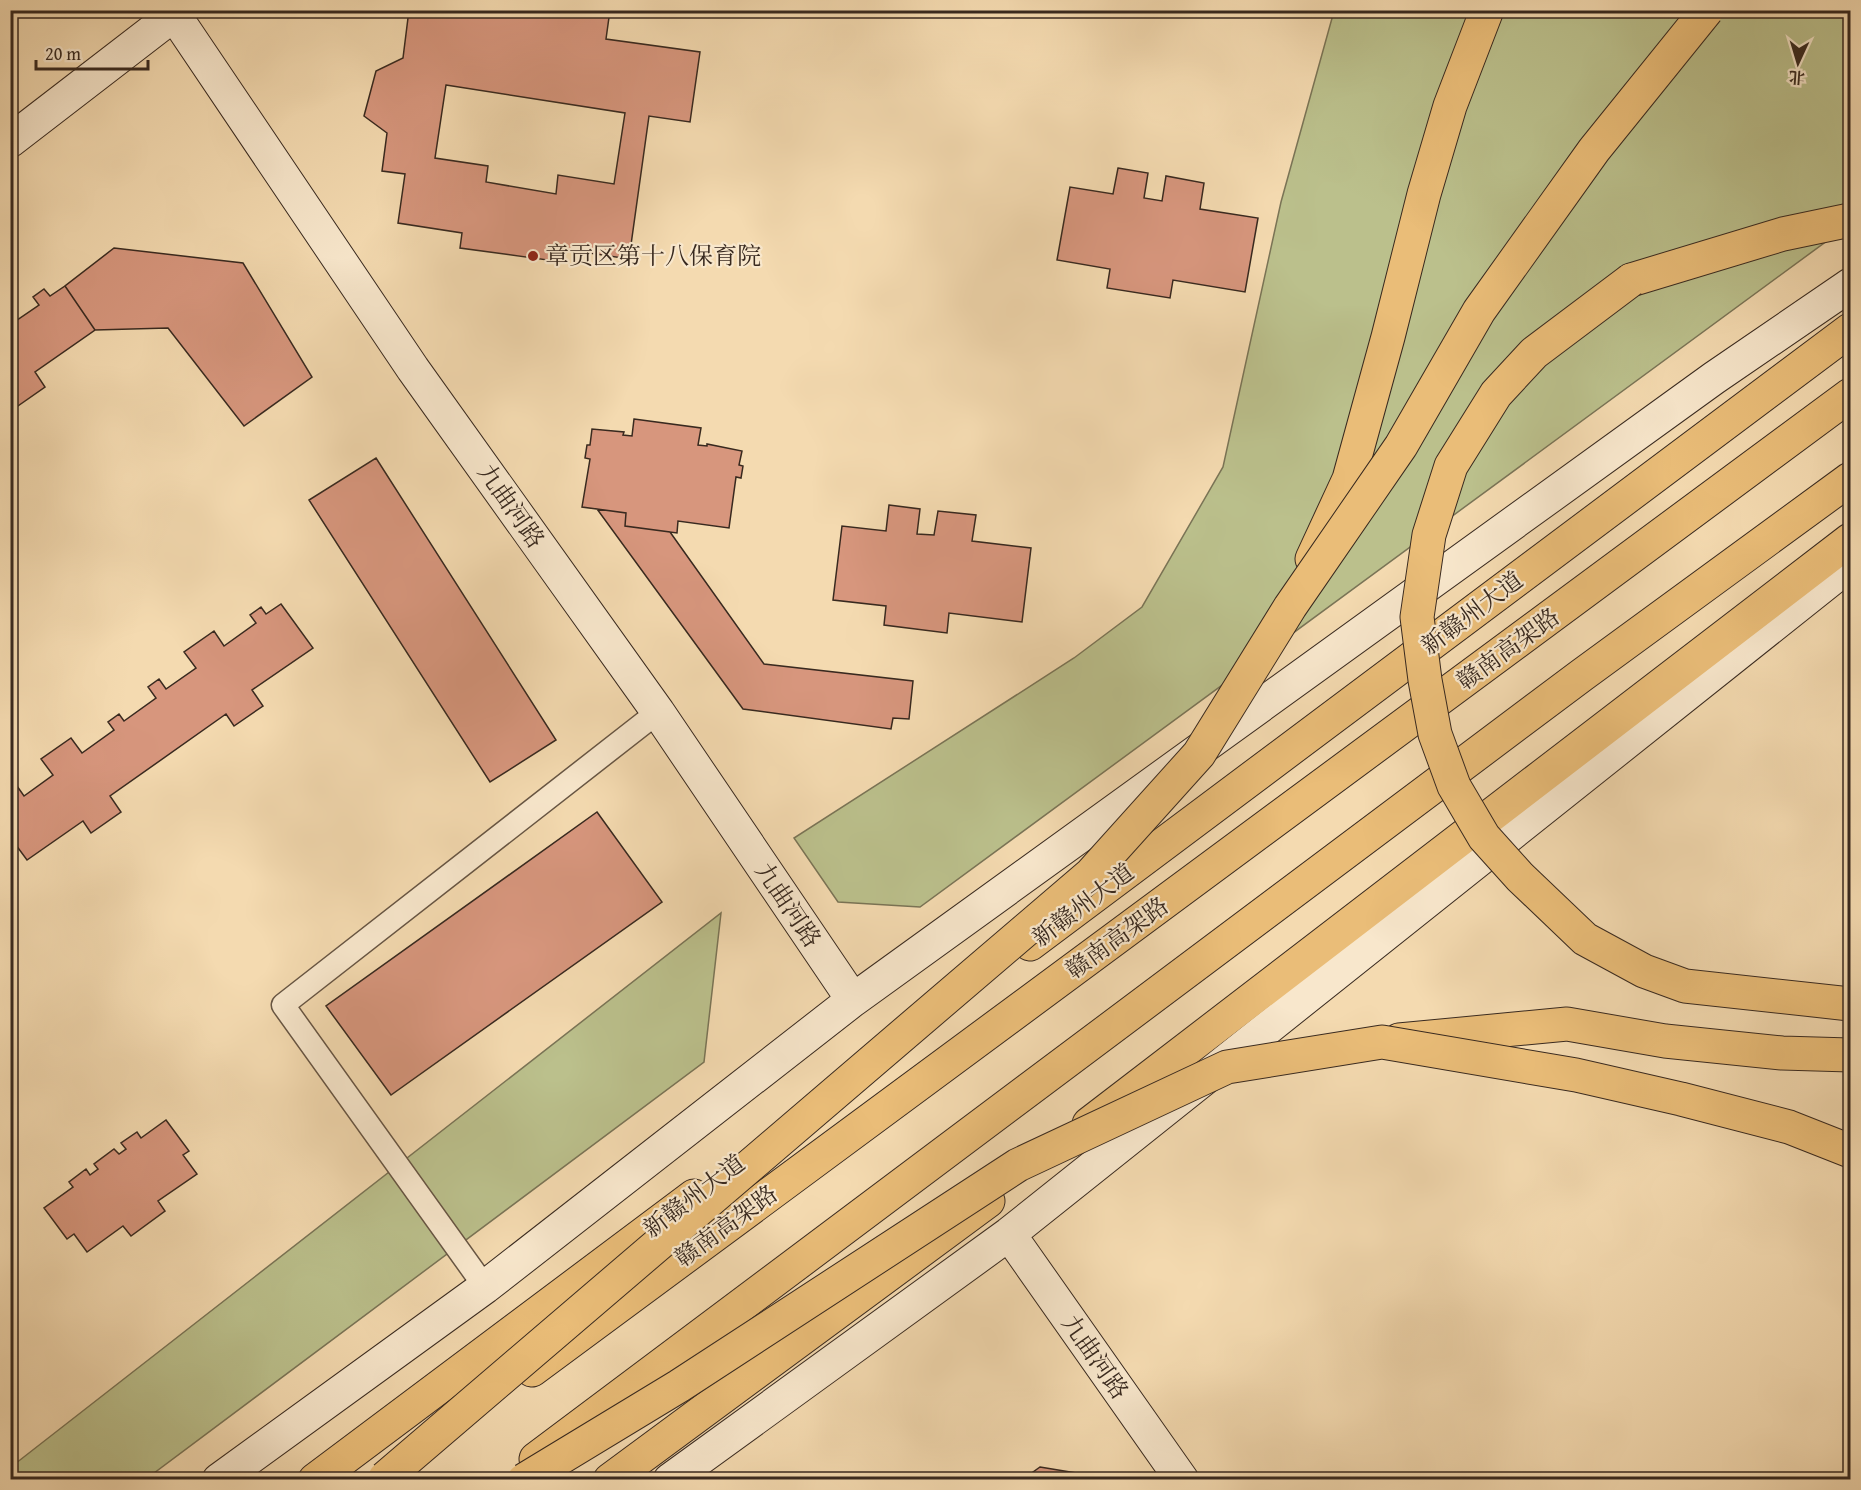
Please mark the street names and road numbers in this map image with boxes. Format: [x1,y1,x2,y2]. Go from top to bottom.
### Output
street label: 九曲河路 [470,456,553,555]
street label: 新赣州大道 [1413,563,1530,663]
street label: 赣南高架路 [1449,599,1567,698]
street label: 九曲河路 [747,855,830,954]
street label: 新赣州大道 [1024,855,1141,955]
street label: 赣南高架路 [1058,888,1176,987]
street label: 新赣州大道 [635,1146,752,1246]
street label: 赣南高架路 [667,1176,785,1275]
street label: 九曲河路 [1054,1307,1137,1406]

